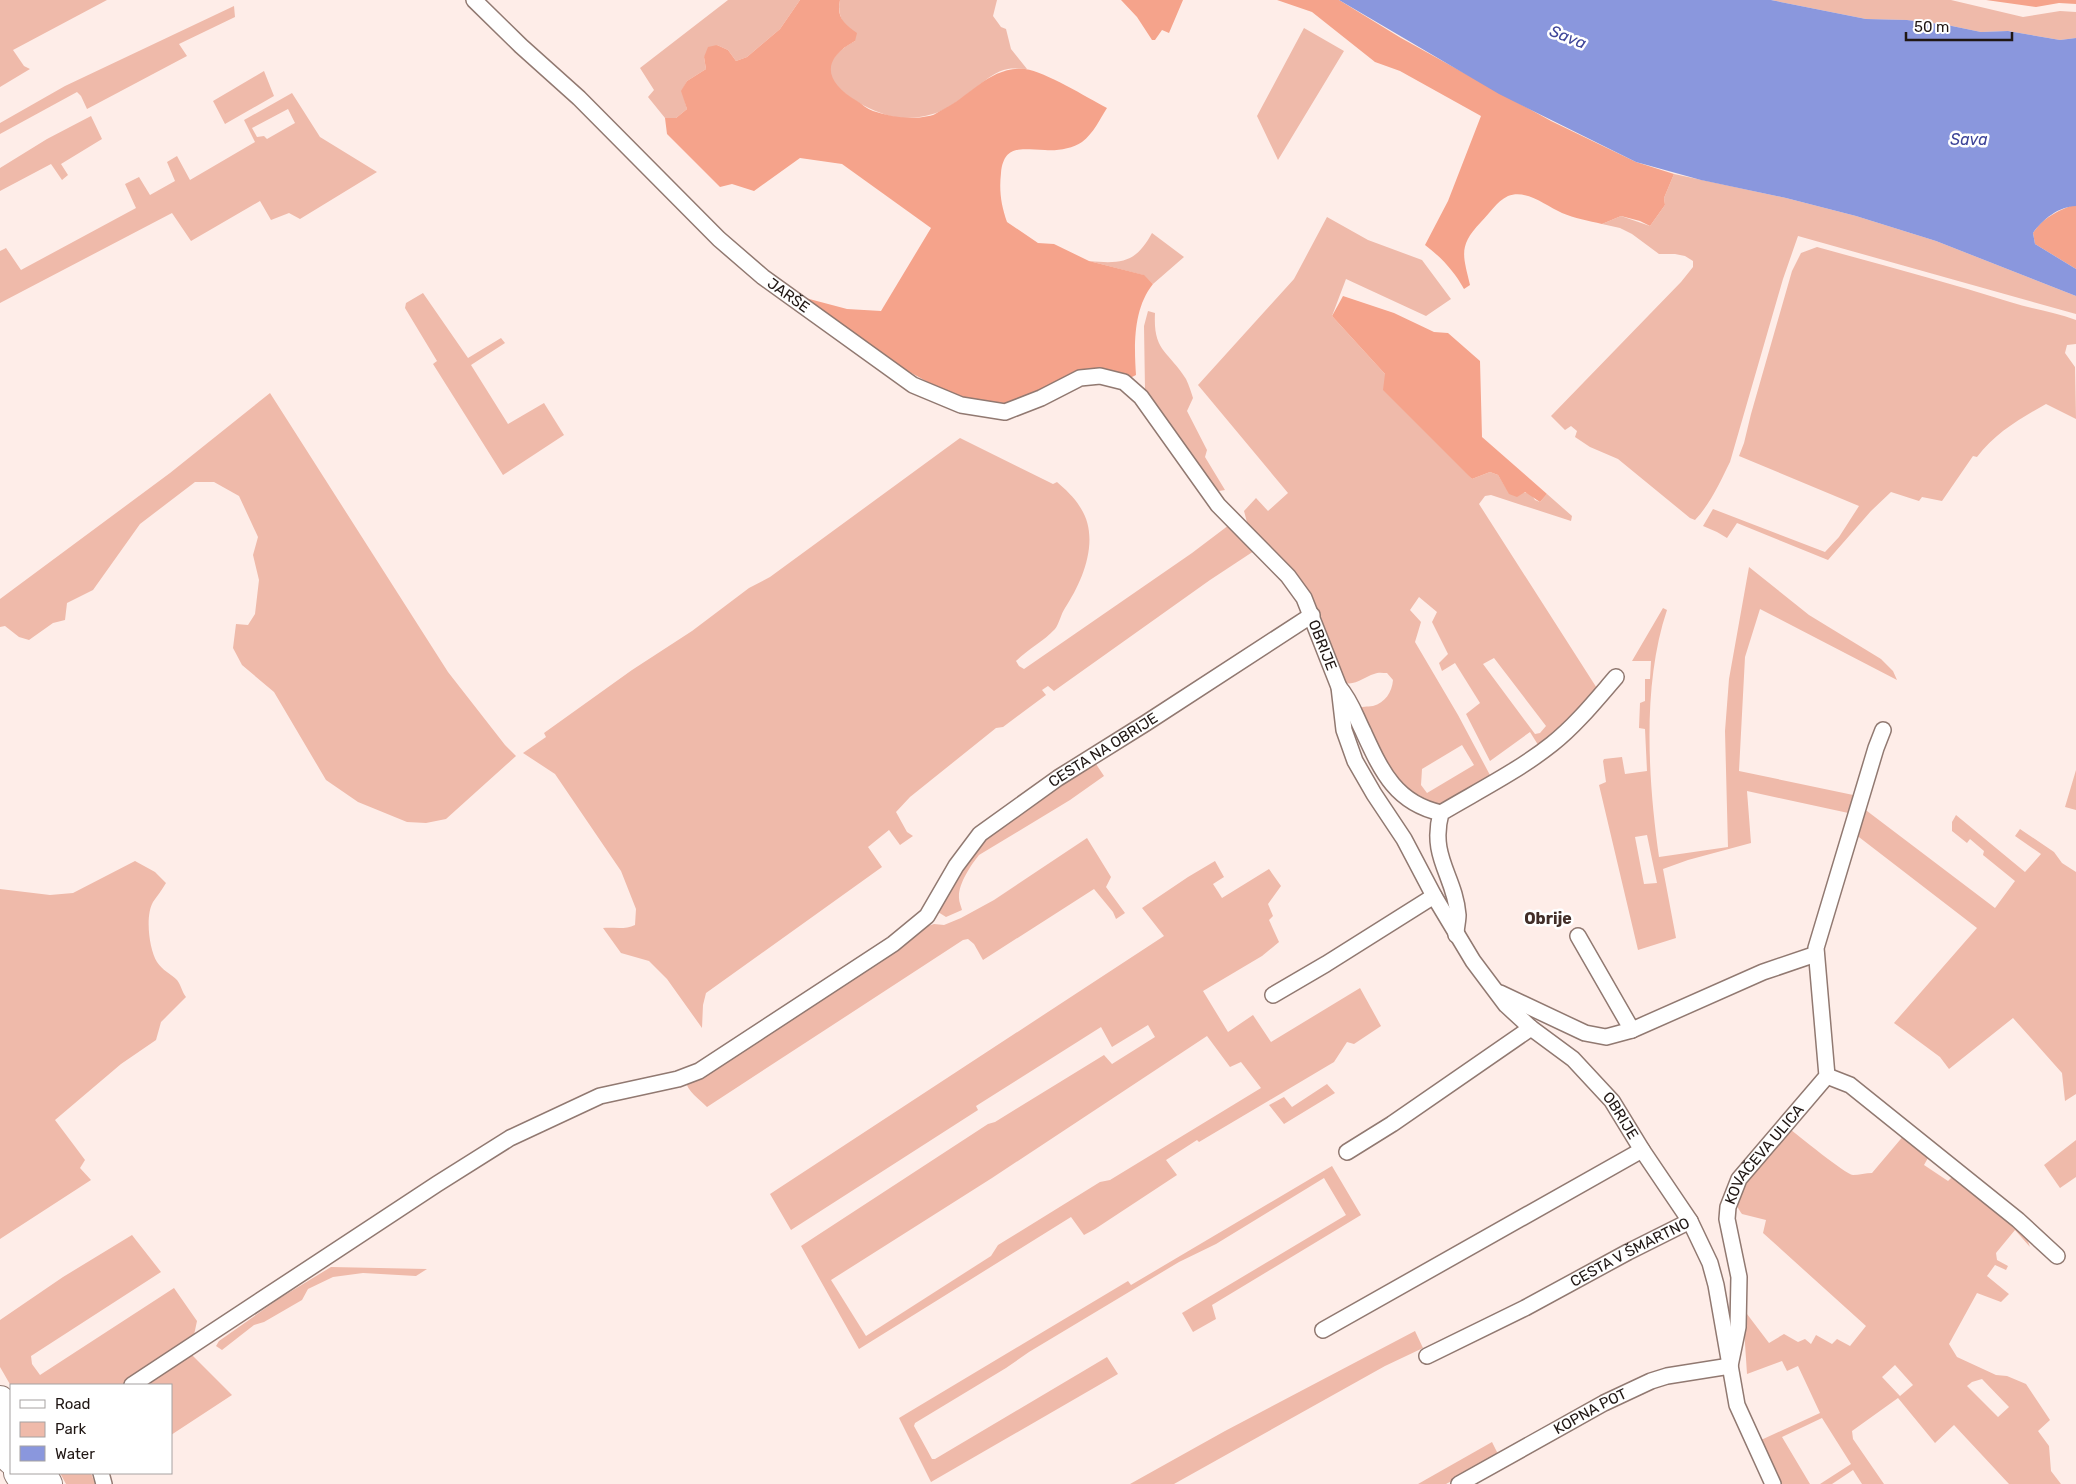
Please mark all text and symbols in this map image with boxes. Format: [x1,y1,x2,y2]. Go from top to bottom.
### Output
scale bar [1906,10,2012,42]
text: 50 m [1914,18,1949,36]
water label: Sava [1547,21,1589,53]
water label: Sava [1950,130,1988,149]
street label: JARŠE [764,274,813,317]
street label: OBRIJE [1304,617,1341,673]
street label: CESTA NA OBRIJE [1045,709,1161,791]
district label: Obrije [1524,909,1572,928]
street label: OBRIJE [1599,1088,1642,1143]
street label: KOVAČEVA ULICA [1721,1101,1808,1207]
street label: CESTA V ŠMARTNO [1567,1214,1693,1291]
legend [10,1384,172,1474]
street label: KOPNA POT [1551,1385,1630,1438]
text: Road [55,1395,91,1413]
text: Park [55,1420,86,1438]
text: Water [55,1445,95,1463]

